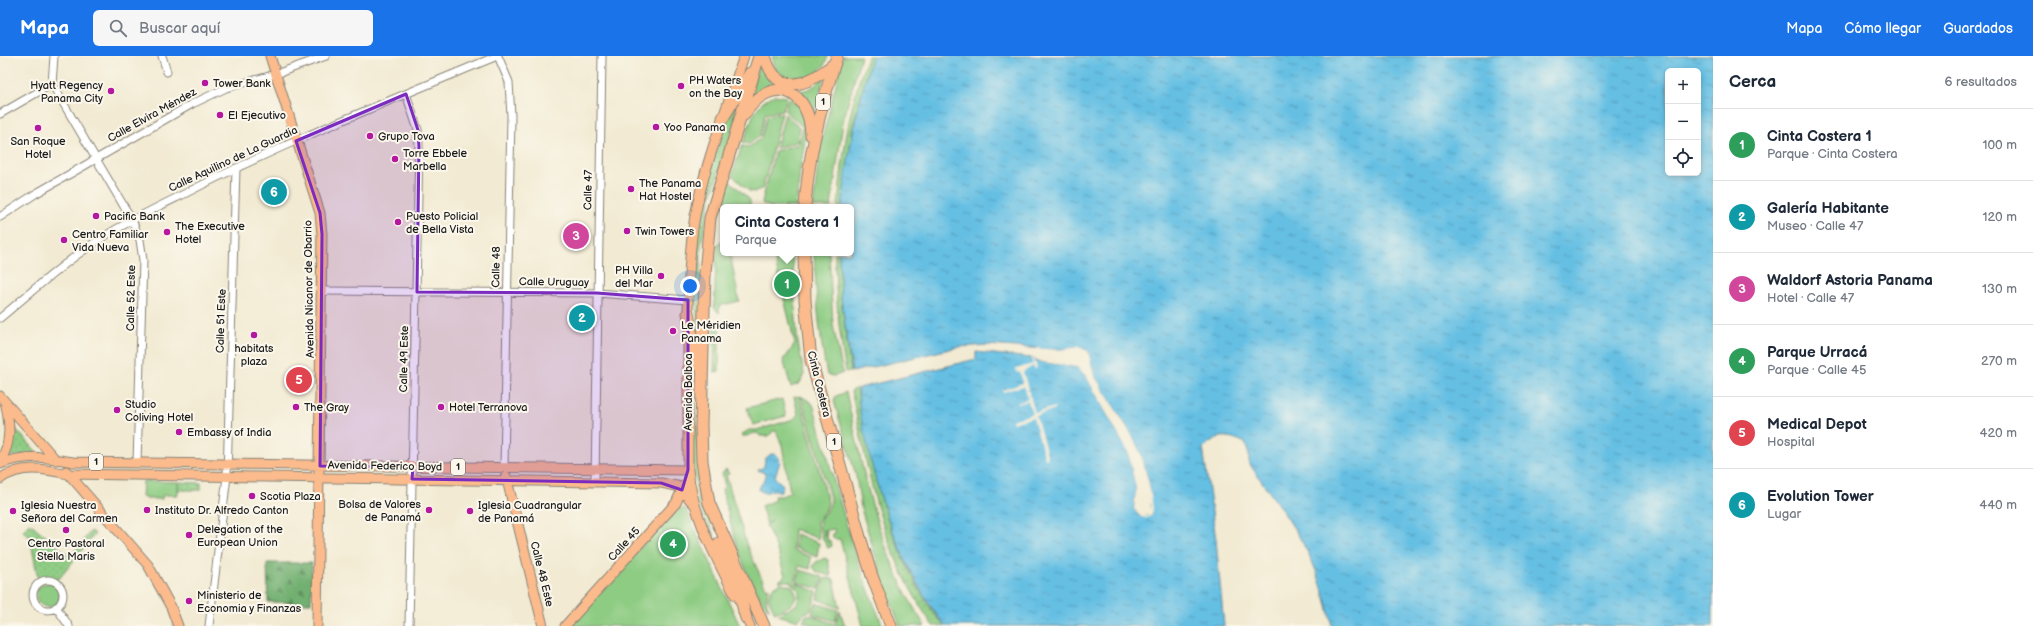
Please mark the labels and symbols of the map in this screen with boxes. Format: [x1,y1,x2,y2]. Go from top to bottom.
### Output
place label: PH Waters on the Bay [689,74,742,100]
place label: Tower Bank [213,77,271,90]
marker: Tower Bank [200,78,210,88]
place label: Hyatt Regency Panama City [30,79,103,105]
marker: PH Waters on the Bay [676,81,686,91]
street label: Calle Elvira Méndez [105,85,199,145]
marker: Hyatt Regency Panama City [106,86,116,96]
road number: 1 [816,94,830,110]
place label: El Ejecutivo [228,109,286,122]
marker: El Ejecutivo [215,110,225,120]
place label: Yoo Panama [663,121,725,134]
marker: Yoo Panama [651,122,661,132]
marker: San Roque Hotel [33,123,43,133]
street label: Calle Aquilino de La Guardia [166,123,300,195]
place label: Grupo Tova [378,130,435,143]
marker: Grupo Tova [365,131,375,141]
place label: San Roque Hotel [10,135,66,161]
place label: Torre Ebbele Marbella [403,147,467,173]
marker: Torre Ebbele Marbella [390,154,400,164]
street label: Calle 47 [581,169,595,210]
pin: 6 [261,177,287,207]
place label: The Panama Hat Hostel [639,177,701,203]
marker: The Panama Hat Hostel [626,184,636,194]
place label: Pacific Bank [104,210,165,223]
place label: Puesto Policial de Bella Vista [406,210,478,236]
marker: Pacific Bank [91,211,101,221]
marker: Puesto Policial de Bella Vista [393,217,403,227]
place label: The Executive Hotel [175,220,245,246]
street label: Avenida Nicanor de Obarrio [301,220,317,358]
pin: 3 [563,221,589,251]
place label: Twin Towers [635,225,695,238]
marker: Twin Towers [622,226,632,236]
marker: The Executive Hotel [162,227,172,237]
place label: Centro Familiar Vida Nueva [72,228,149,254]
marker: Centro Familiar Vida Nueva [59,235,69,245]
street label: Calle 48 [489,246,503,288]
street label: Calle 52 Este [124,264,138,331]
place label: PH Villa del Mar [615,264,654,290]
pin: 1 [774,269,800,299]
marker: PH Villa del Mar [656,271,666,281]
street label: Calle Uruguay [519,275,589,289]
your location [680,276,700,296]
street label: Calle 51 Este [213,288,229,353]
pin: 2 [569,303,595,333]
place label: Le Méridien Panama [681,319,741,345]
street label: Calle 49 Este [397,325,411,392]
marker: Le Méridien Panama [668,326,678,336]
marker: habitats plaza [249,330,259,340]
place label: habitats plaza [234,342,274,368]
street label: Cinta Costera [804,349,834,419]
street label: Avenida Balboa [682,353,695,431]
pin: 5 [286,365,312,395]
place label: Studio Coliving Hotel [125,398,193,424]
place label: The Gray [304,401,349,414]
place label: Hotel Terranova [449,401,528,414]
marker: The Gray [291,402,301,412]
marker: Hotel Terranova [436,402,446,412]
marker: Studio Coliving Hotel [112,405,122,415]
place label: Embassy of India [187,426,271,439]
marker: Embassy of India [174,427,184,437]
road number: 1 [827,434,841,450]
road number: 1 [89,454,103,470]
street label: Avenida Federico Boyd [328,459,442,473]
road number: 1 [451,459,465,475]
place label: Scotia Plaza [260,490,321,503]
marker: Scotia Plaza [247,491,257,501]
place label: Bolsa de Valores de Panamá [338,498,422,524]
place label: Iglesia Nuestra Señora del Carmen [21,499,118,525]
place label: Iglesia Cuadrangular de Panamá [478,499,583,525]
place label: Instituto Dr. Alfredo Canton [155,504,288,517]
marker: Instituto Dr. Alfredo Canton [142,505,152,515]
marker: Bolsa de Valores de Panamá [424,505,434,515]
marker: Iglesia Nuestra Señora del Carmen [8,506,18,516]
marker: Iglesia Cuadrangular de Panamá [465,506,475,516]
place label: Delegation of the European Union [197,523,283,549]
street label: Calle 45 [605,524,643,564]
marker: Centro Pastoral Stella Maris [61,525,71,535]
pin: 4 [660,529,686,559]
marker: Delegation of the European Union [184,530,194,540]
place label: Centro Pastoral Stella Maris [28,537,104,563]
street label: Calle 48 Este [528,540,556,608]
place label: Ministerio de Economia y Finanzas [197,589,302,615]
marker: Ministerio de Economia y Finanzas [184,596,194,606]

